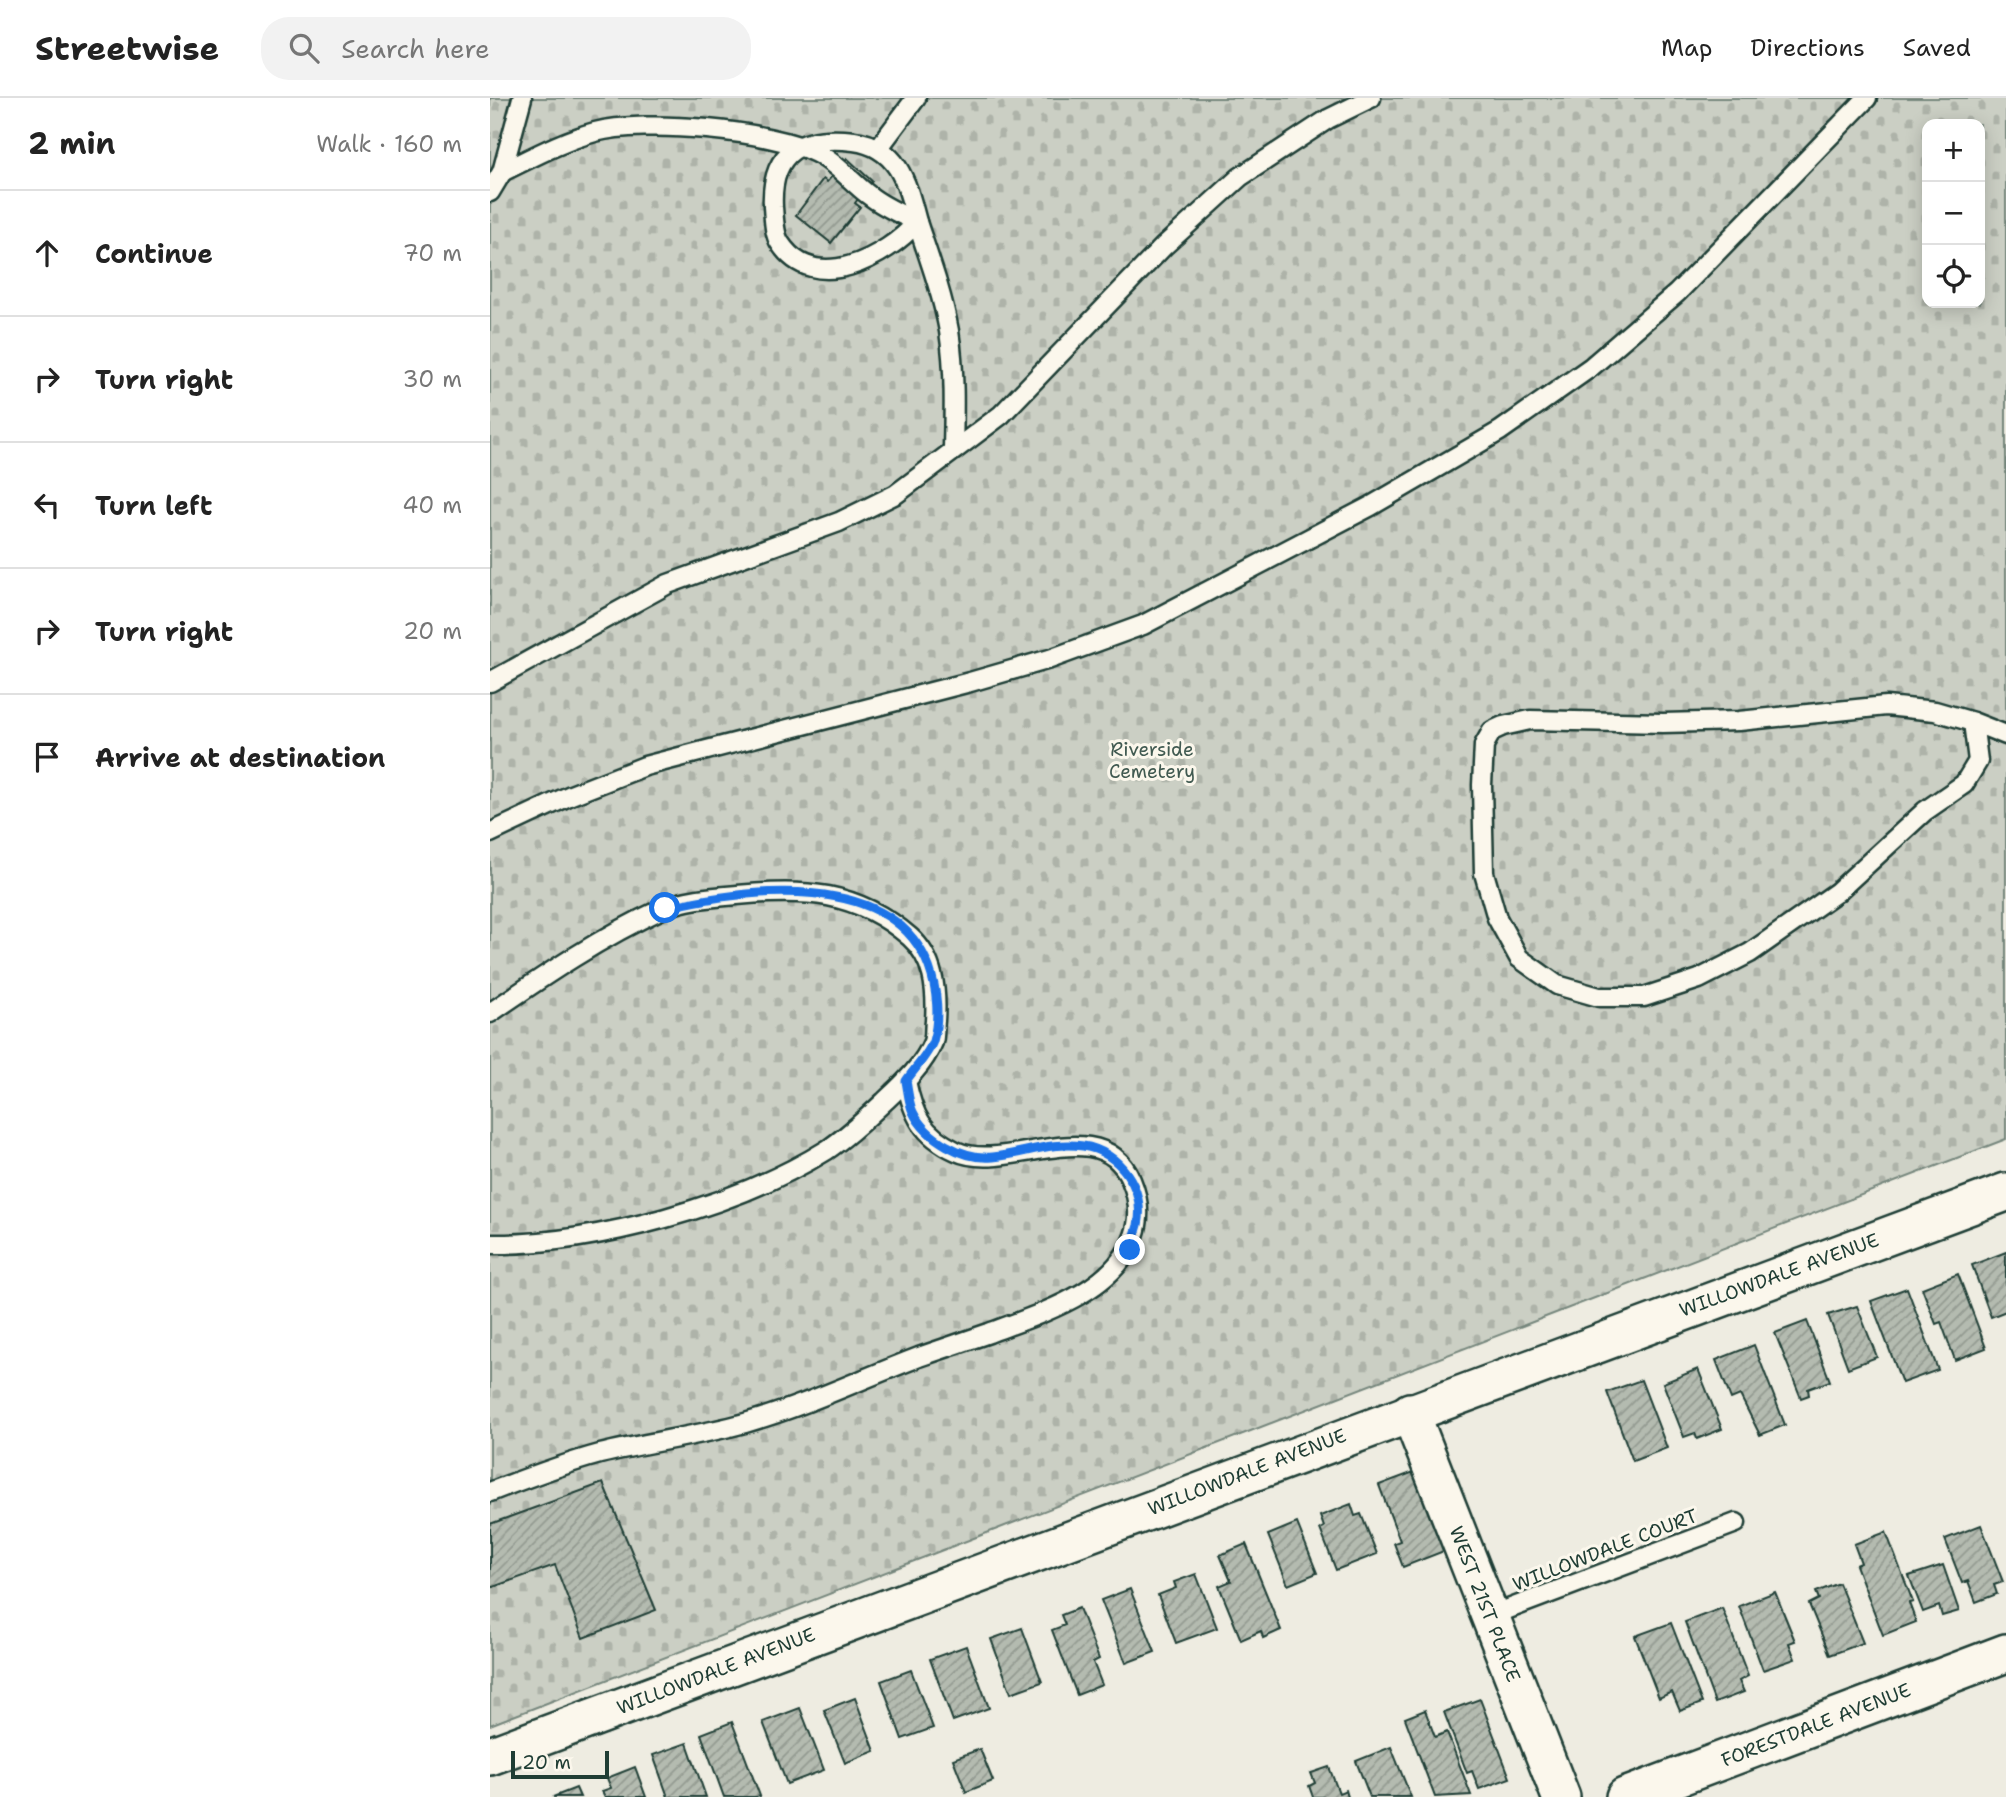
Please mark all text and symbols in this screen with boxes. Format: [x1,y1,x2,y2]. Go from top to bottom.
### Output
search box [261,17,751,80]
text: Streetwise [35,26,219,71]
icon: search [285,29,323,67]
text: Search here [341,31,490,66]
text: Map [1661,32,1712,64]
text: Directions [1750,32,1865,64]
text: Saved [1903,32,1971,64]
map controls [1922,119,1985,308]
button: + [1922,119,1985,182]
text: 2 min [28,123,115,164]
text: Walk · 160 m [316,129,462,159]
button: − [1922,182,1985,245]
icon: ahead [28,234,66,272]
text: Continue [95,236,213,271]
text: 70 m [403,238,462,268]
button: locate [1922,245,1985,308]
icon: right [28,360,66,398]
text: Turn right [95,362,233,397]
text: 30 m [403,364,462,394]
icon: left [28,486,66,524]
text: Turn left [95,488,212,523]
text: 40 m [402,490,462,520]
icon: right [28,612,66,650]
text: Turn right [95,614,233,649]
text: 20 m [403,616,462,646]
park label: Riverside Cemetery [1109,737,1195,784]
icon: arrive [28,738,66,776]
text: Arrive at destination [95,740,385,775]
route start [649,892,680,923]
street label: WILLOWDALE AVENUE [1676,1227,1882,1323]
route end [1114,1234,1145,1265]
street label: WILLOWDALE AVENUE [1144,1423,1350,1521]
street label: WILLOWDALE COURT [1509,1503,1701,1597]
street label: WEST 21ST PLACE [1444,1522,1526,1686]
street label: WILLOWDALE AVENUE [613,1622,819,1720]
street label: FORESTDALE AVENUE [1718,1677,1914,1773]
scale bar [511,1748,609,1780]
text: 20 m [522,1750,571,1775]

